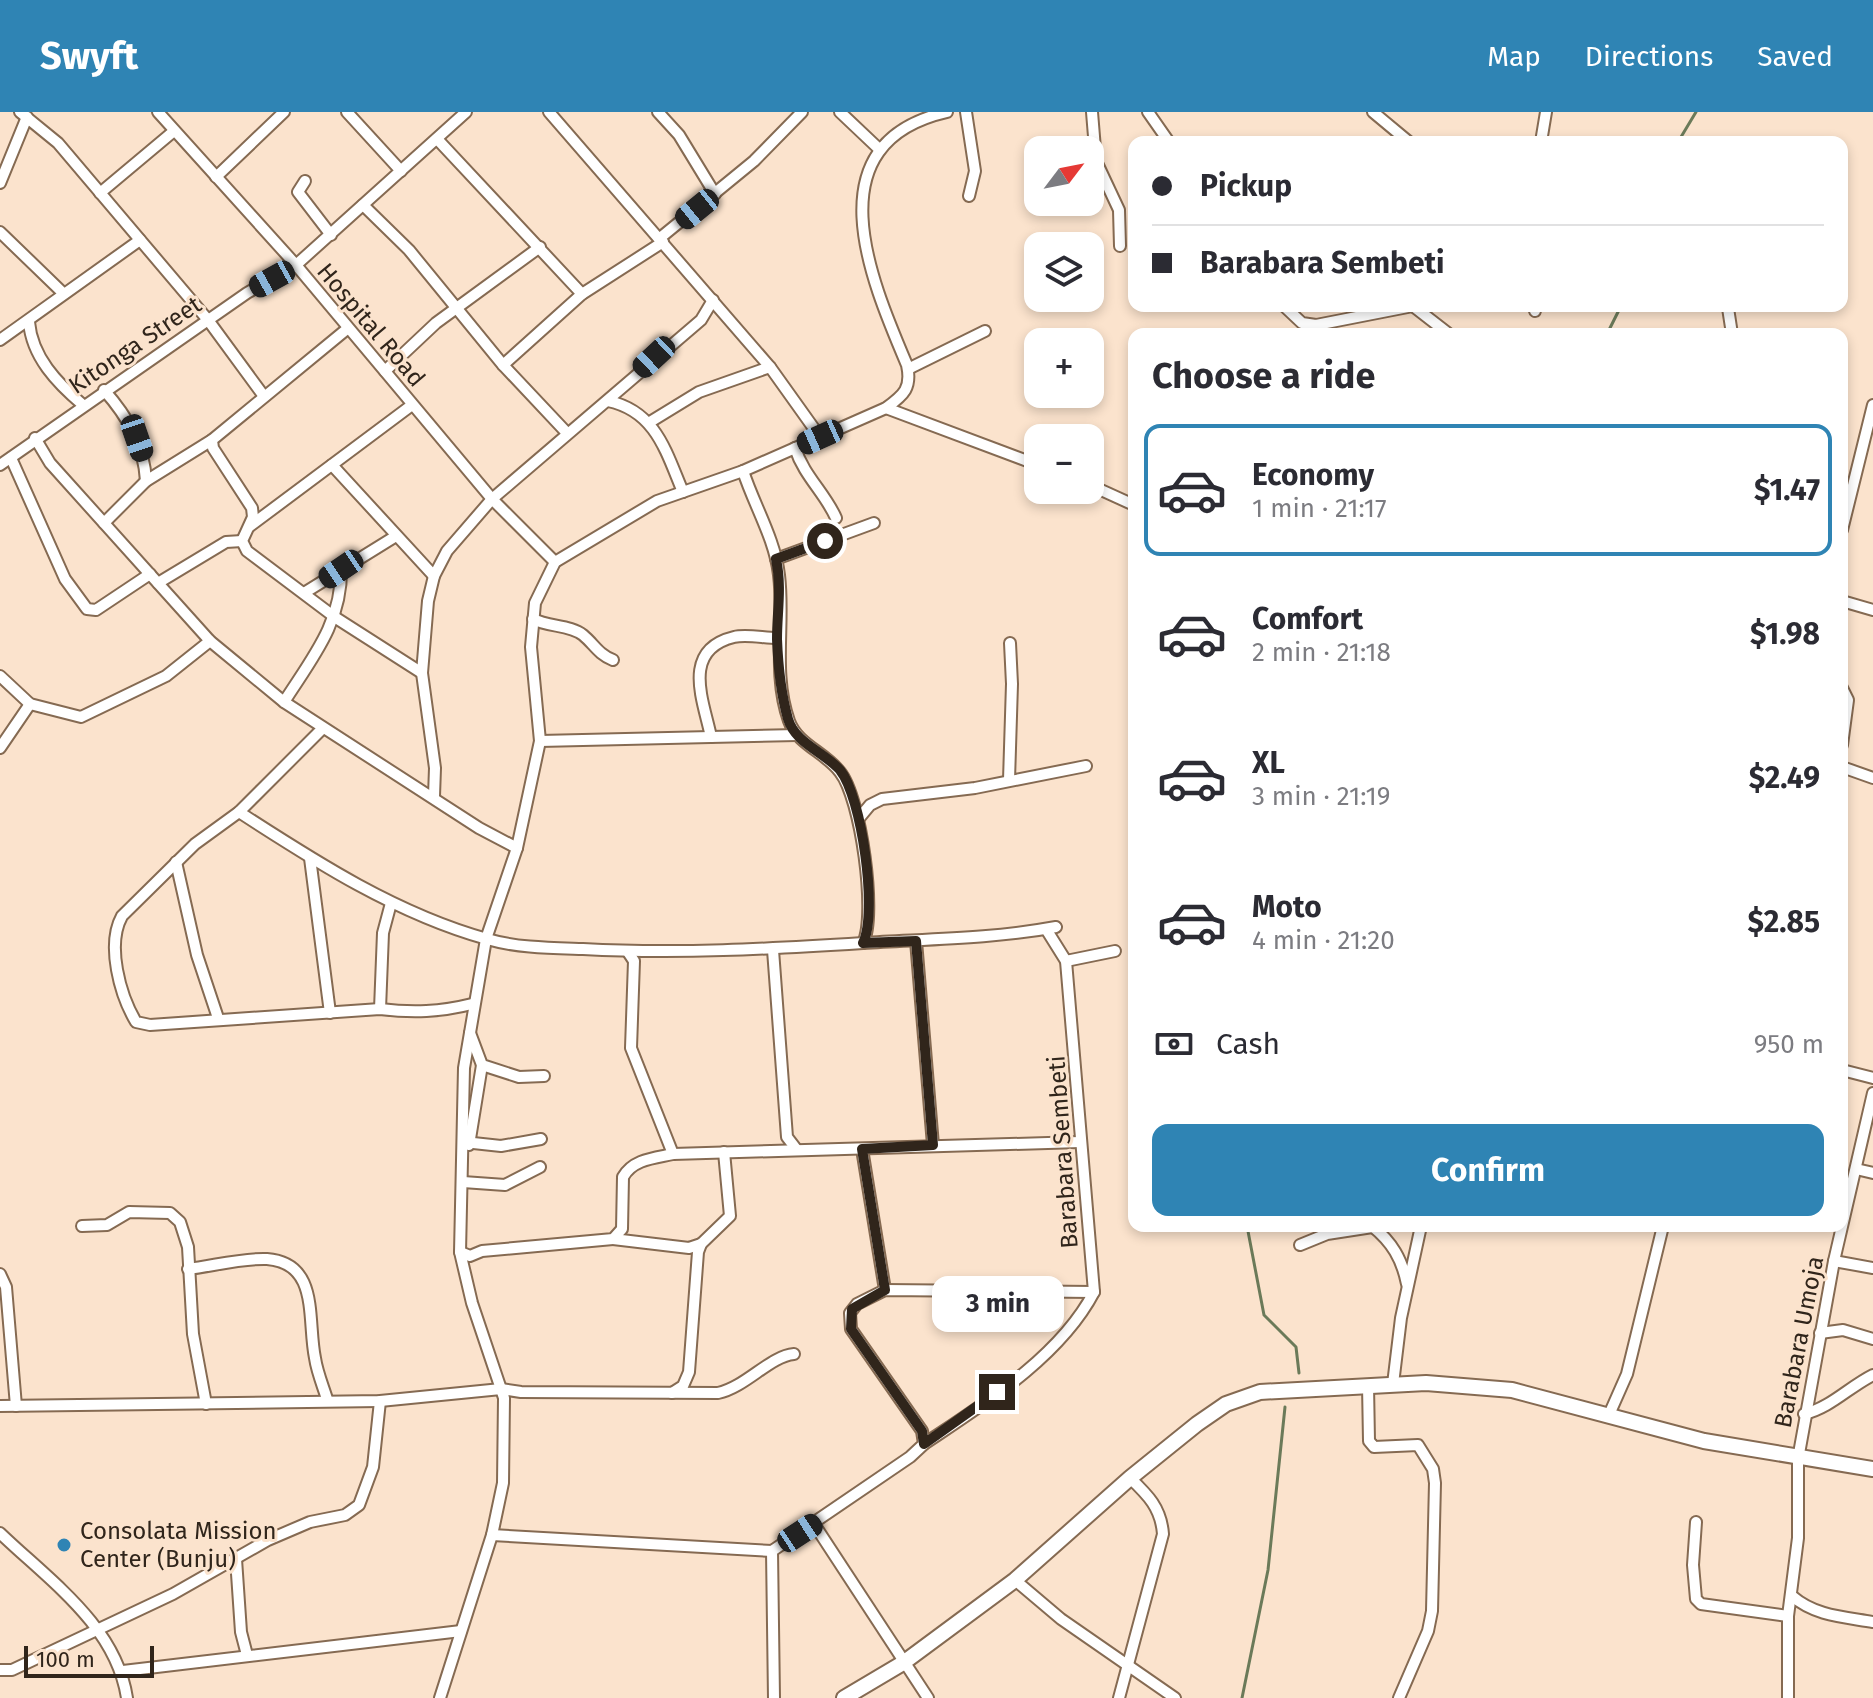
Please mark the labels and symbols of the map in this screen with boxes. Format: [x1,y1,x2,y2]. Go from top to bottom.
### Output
north arrow [1024,136,1104,216]
car [671,185,723,233]
car [245,257,299,301]
street label: Hospital Road [311,258,431,392]
street label: Kitonga Street [63,290,207,400]
car [628,332,680,382]
car [118,411,156,465]
car [793,416,847,458]
route start [807,523,843,559]
car [314,546,368,592]
street label: Barabara Sembeti [1042,1054,1084,1250]
street label: Barabara Umoja [1769,1254,1829,1430]
callout: 3 min [931,1276,1063,1332]
route end [979,1374,1015,1410]
car [773,1510,827,1556]
place label: Consolata Mission Center (Bunju) [80,1517,277,1573]
marker: Consolata Mission Center (Bunju) [55,1536,73,1554]
scale bar [24,1642,154,1678]

